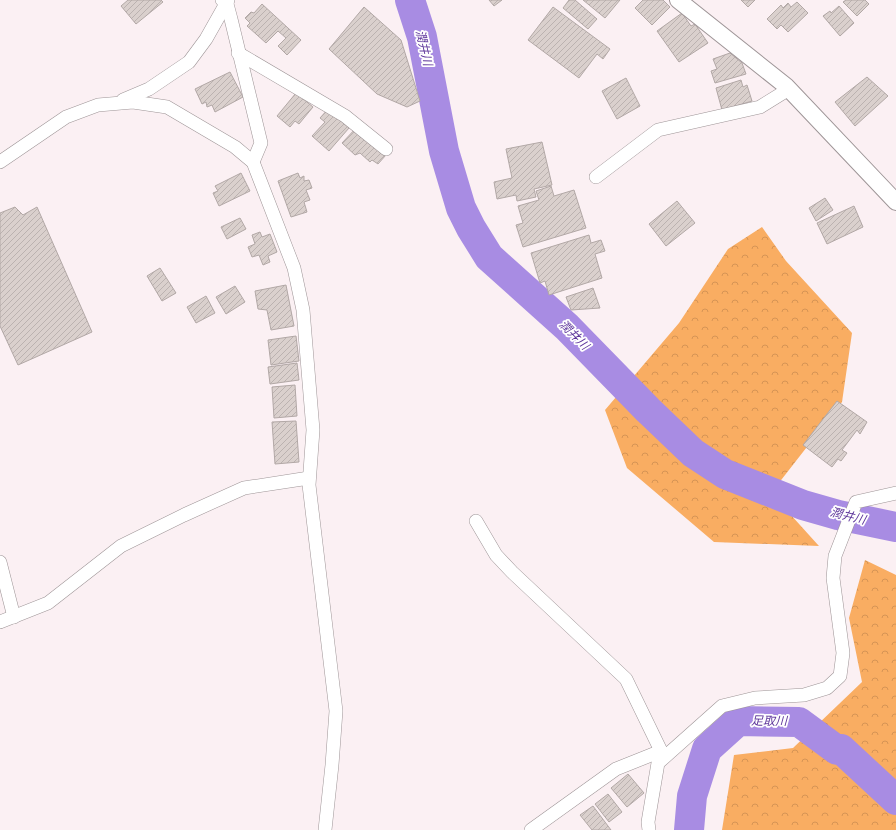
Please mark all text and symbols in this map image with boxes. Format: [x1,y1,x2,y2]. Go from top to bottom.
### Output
water label: 潤井川 [413,29,435,69]
water label: 潤井川 [556,317,593,354]
water label: 潤井川 [829,505,869,528]
water label: 足取川 [751,714,789,728]

